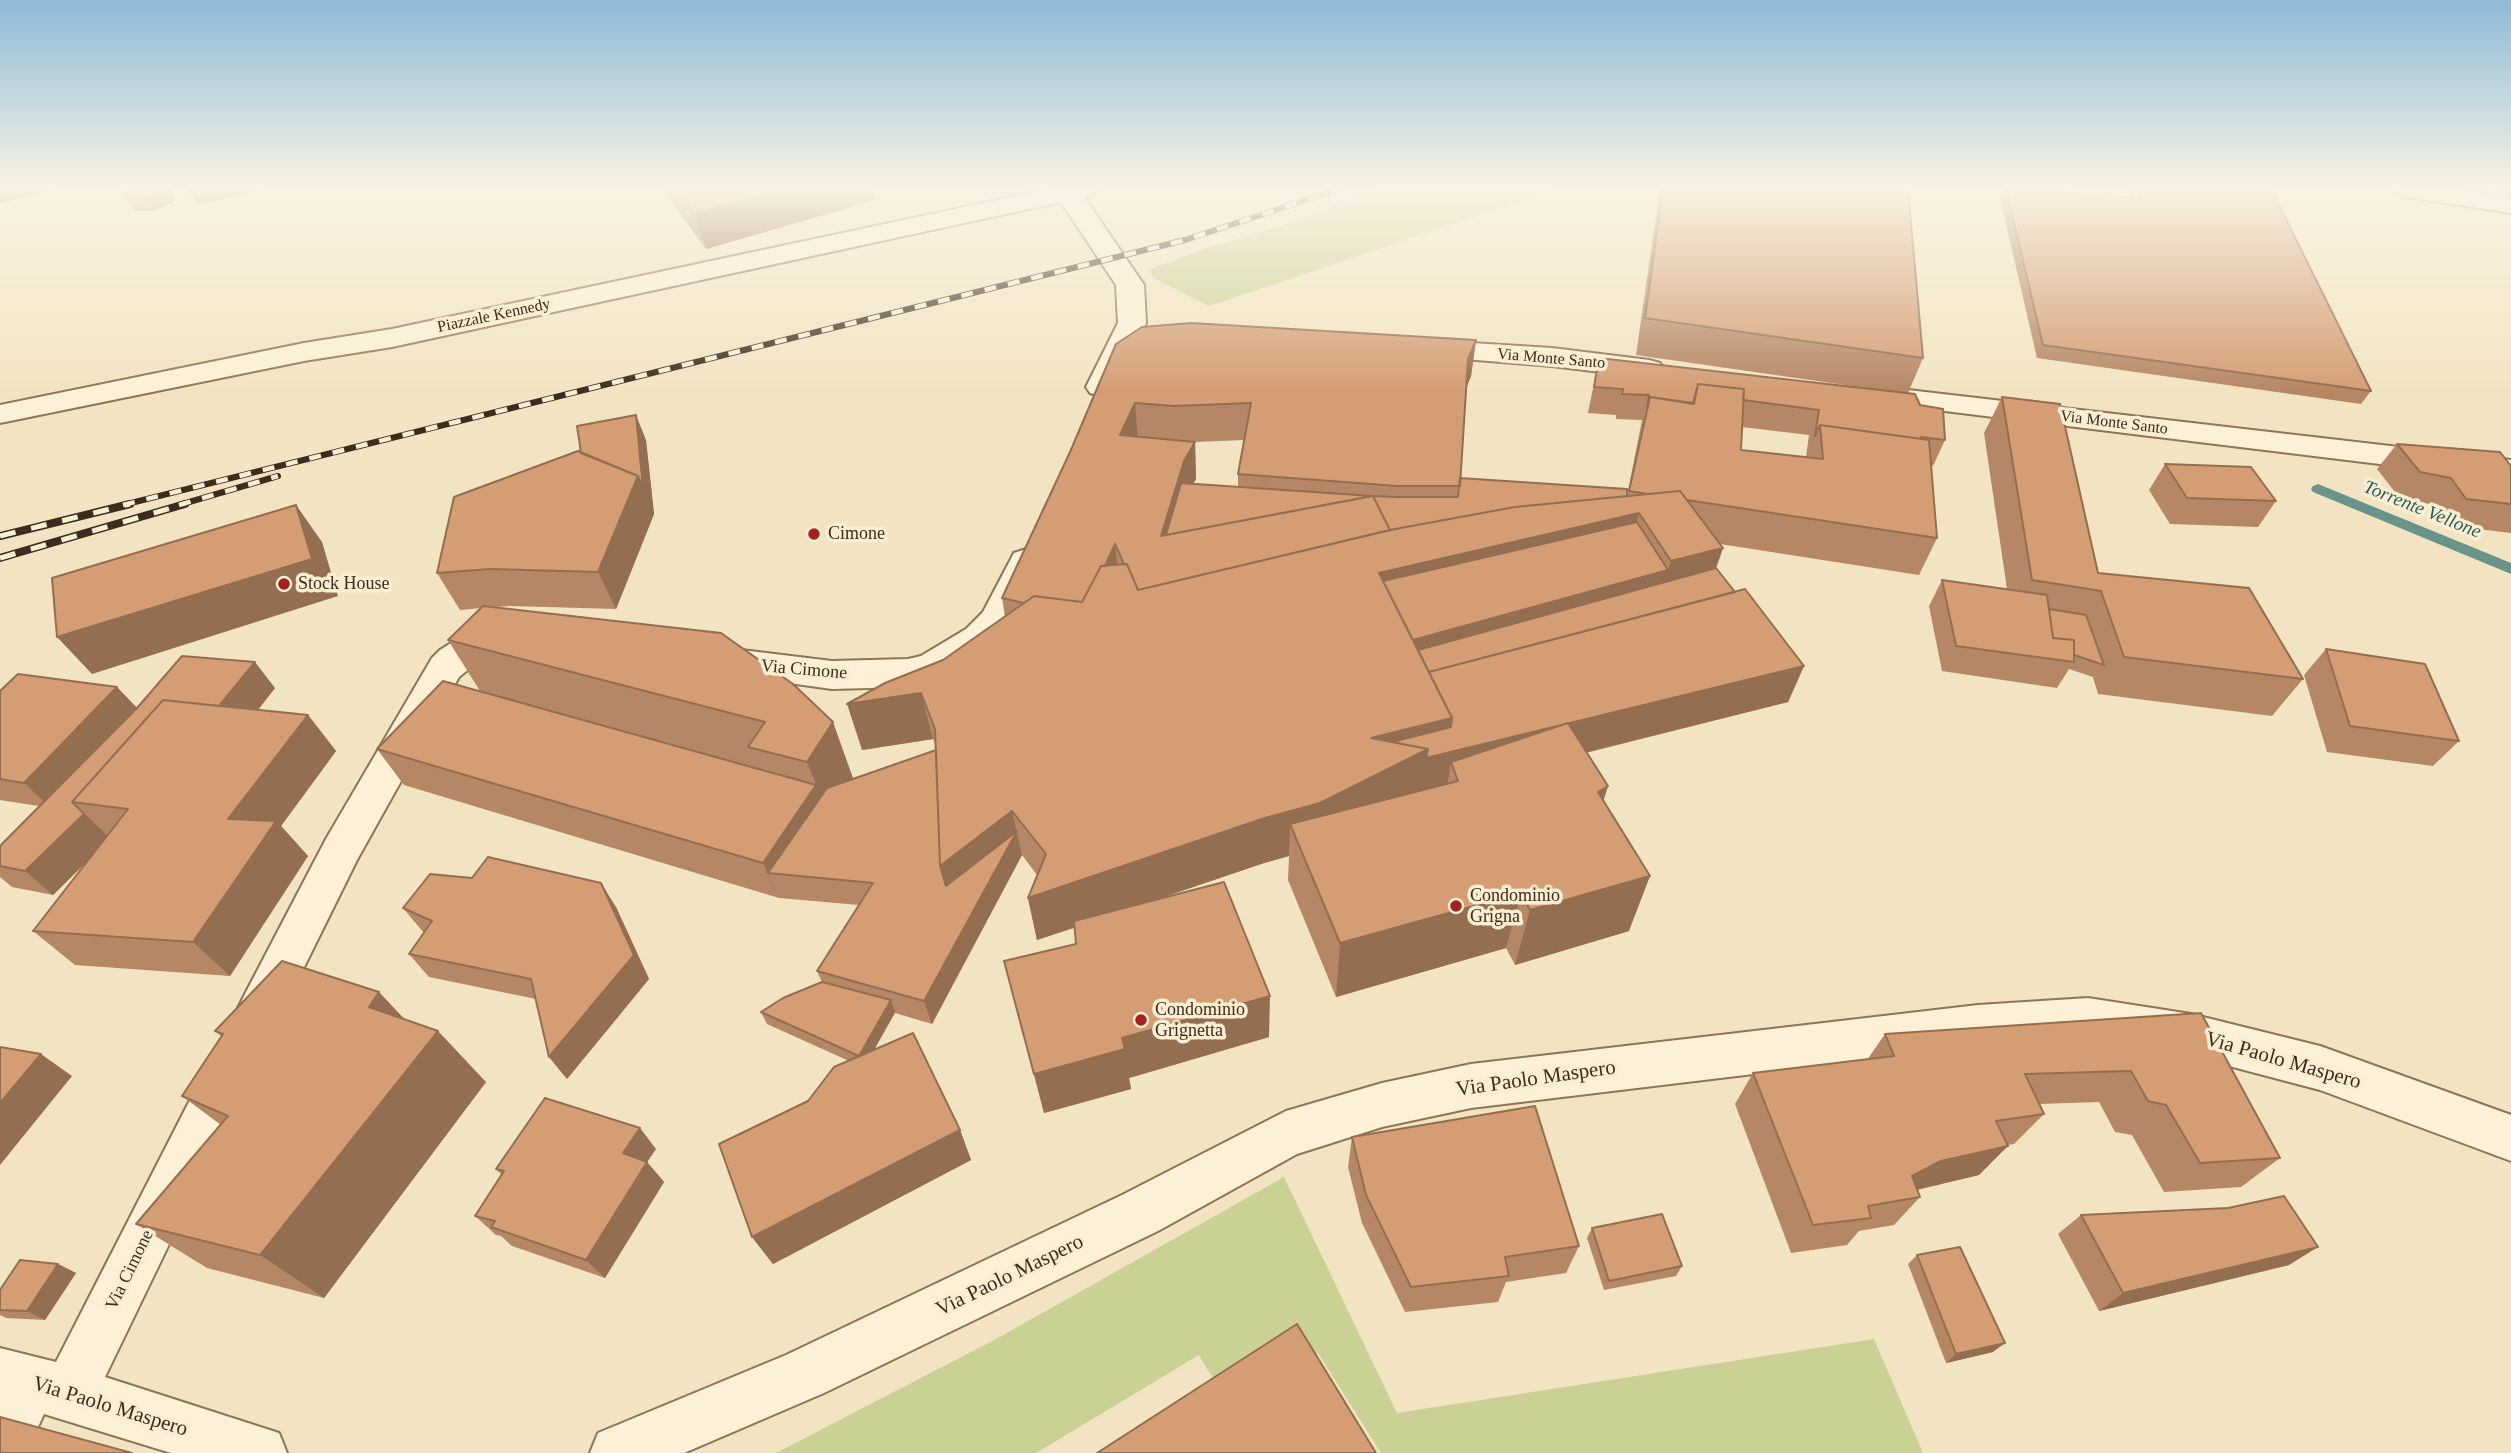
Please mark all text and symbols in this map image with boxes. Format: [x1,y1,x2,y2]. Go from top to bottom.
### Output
street label: Piazzale Kennedy [436,295,552,337]
street label: Via Monte Santo [1496,345,1606,373]
street label: Via Monte Santo [2059,407,2169,439]
water label: Torrente Vellone [2360,476,2484,544]
place label: Cimone [828,523,885,545]
marker: Cimone [806,526,822,542]
place label: Stock House [298,573,389,595]
marker: Stock House [276,576,292,592]
street label: Via Cimone [760,655,848,685]
place label: Condominio Grigna [1470,885,1560,928]
marker: Condominio Grigna [1448,898,1464,914]
place label: Condominio Grignetta [1155,999,1245,1042]
marker: Condominio Grignetta [1133,1012,1149,1028]
street label: Via Paolo Maspero [2202,1027,2364,1095]
street label: Via Paolo Maspero [1455,1055,1617,1103]
street label: Via Cimone [101,1226,159,1314]
street label: Via Paolo Maspero [932,1229,1088,1323]
street label: Via Paolo Maspero [29,1371,191,1443]

